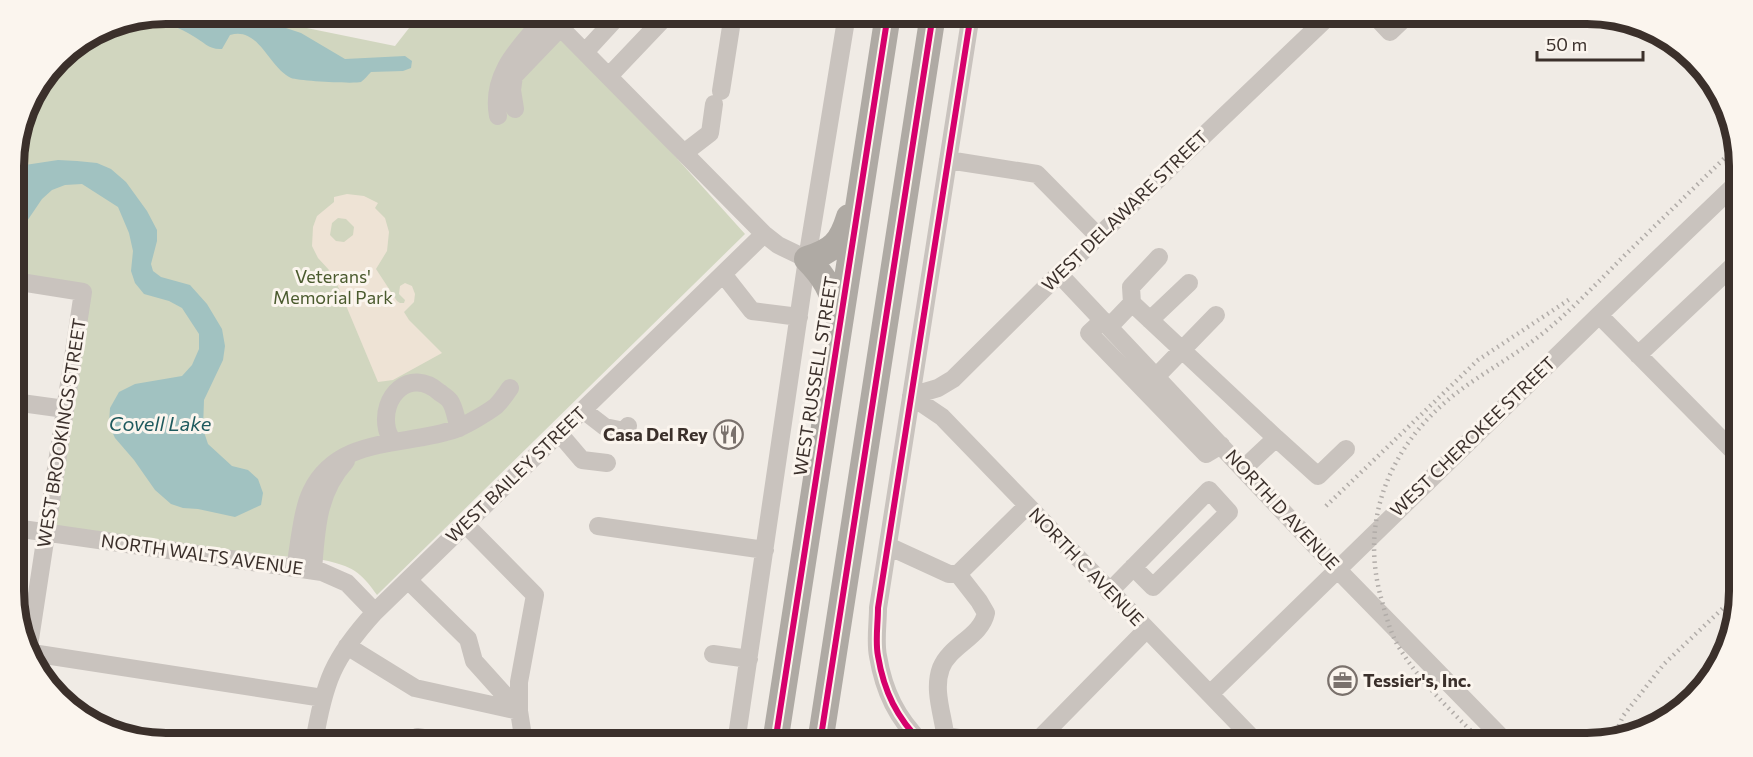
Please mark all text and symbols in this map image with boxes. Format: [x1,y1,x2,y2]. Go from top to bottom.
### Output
scale bar [1537,24,1644,62]
text: 50 m [1546,33,1587,55]
street label: WEST DELAWARE STREET [1037,125,1212,295]
park label: Veterans' Memorial Park [273,265,393,308]
street label: WEST RUSSELL STREET [788,274,842,477]
street label: WEST BROOKINGS STREET [32,317,90,549]
street label: WEST CHEROKEE STREET [1385,352,1559,521]
street label: WEST BAILEY STREET [441,402,590,547]
water label: Covell Lake [109,411,212,435]
restaurant icon: Casa Del Rey [713,419,745,451]
place label: Casa Del Rey [603,423,708,445]
street label: NORTH D AVENUE [1221,445,1344,574]
street label: NORTH C AVENUE [1025,503,1149,630]
street label: NORTH WALTS AVENUE [100,529,304,579]
office icon: Tessier's, Inc. [1326,665,1358,697]
place label: Tessier's, Inc. [1363,669,1472,691]

